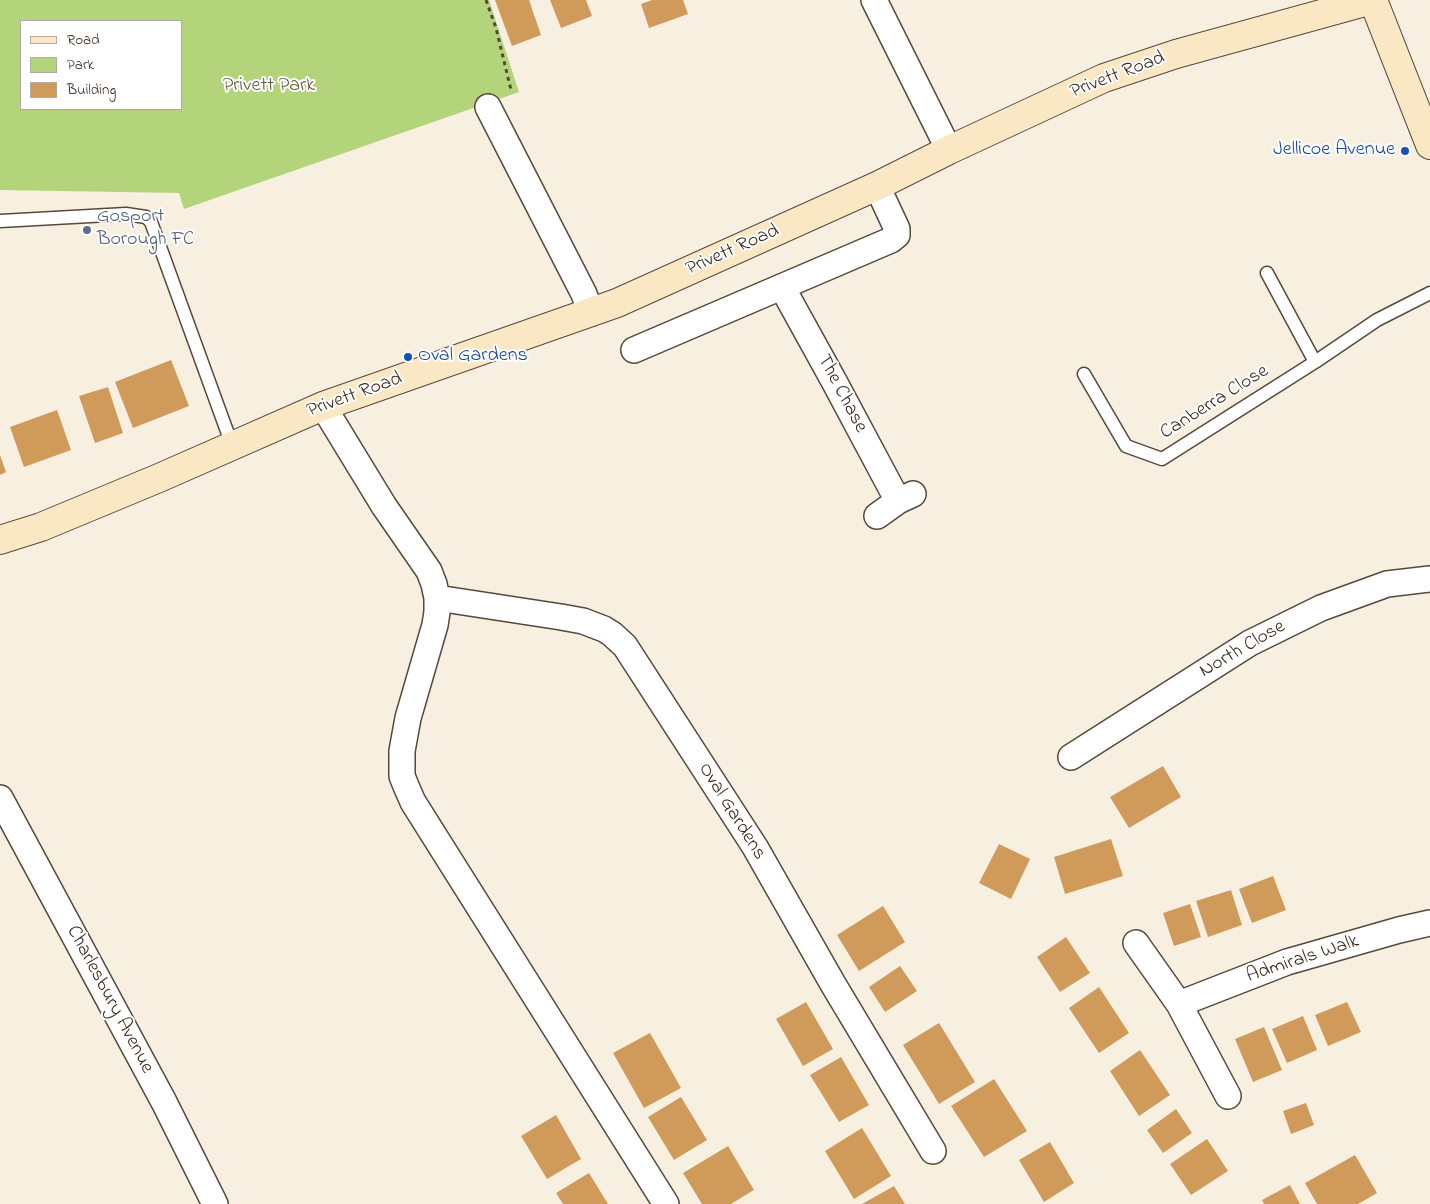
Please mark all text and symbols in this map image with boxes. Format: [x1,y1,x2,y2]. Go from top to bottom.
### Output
legend [20,20,182,110]
text: Road [67,29,100,51]
street label: Privett Road [1067,47,1169,105]
text: Park [67,54,94,76]
park label: Privett Park [223,75,315,99]
text: Building [67,79,116,101]
place label: Jellicoe Avenue [1273,139,1395,163]
marker: Jellicoe Avenue [1399,145,1411,157]
place label: Gosport Borough FC [97,206,194,253]
street label: Privett Road [683,220,783,282]
marker: Gosport Borough FC [81,224,93,236]
place label: Oval Gardens [418,345,528,369]
marker: Oval Gardens [402,351,414,363]
street label: The Chase [810,351,872,437]
street label: Canberra Close [1156,360,1274,446]
street label: Privett Road [304,368,406,424]
street label: North Close [1196,616,1290,684]
street label: Oval Gardens [692,759,770,865]
street label: Charlesbury Avenue [60,922,158,1078]
street label: Admirals Walk [1244,931,1362,989]

